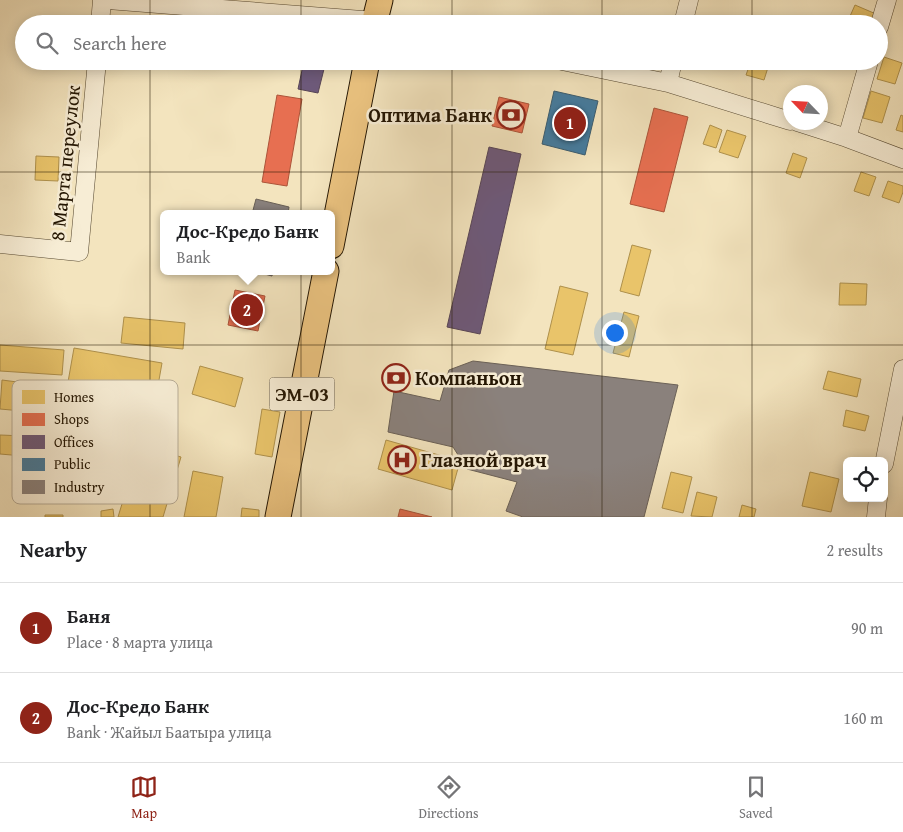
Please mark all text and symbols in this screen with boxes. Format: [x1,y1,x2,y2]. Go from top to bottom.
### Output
search box [15,15,888,70]
icon: search [33,29,61,57]
text: Search here [73,29,167,57]
street label: 8 Марта переулок [42,83,87,242]
north arrow [783,85,828,130]
place label: Оптима Банк [368,100,492,129]
bank icon: Оптима Банк [496,100,526,130]
pin: 1 [554,104,586,142]
popup [160,210,335,275]
text: Дос-Кредо Банк [177,217,318,245]
text: Bank [177,245,210,269]
pin: 2 [231,291,263,329]
your location [602,320,628,346]
bank icon: Компаньон [381,363,411,393]
place label: Компаньон [415,363,522,392]
road number: ЭМ-03 [270,378,334,410]
legend [12,380,178,504]
text: Homes [54,387,94,407]
text: Shops [54,409,89,429]
text: Offices [54,432,94,452]
hospital icon: Глазной врач [387,445,417,475]
place label: Глазной врач [421,445,547,474]
text: Public [54,454,90,474]
map controls [843,457,888,502]
button: locate [843,457,888,502]
text: Industry [54,477,104,497]
text: Nearby [20,534,87,565]
text: 2 results [826,538,883,562]
text: Баня [67,602,110,630]
text: 1 [32,616,40,640]
text: 90 m [851,616,883,640]
text: Place · 8 марта улица [67,630,213,654]
text: Дос-Кредо Банк [67,692,209,720]
text: 2 [32,706,40,730]
text: 160 m [843,706,883,730]
text: Bank · Жайыл Баатыра улица [67,720,272,744]
tab: Map [130,773,158,823]
tab: Directions [418,773,479,823]
tab: Saved [739,773,773,823]

